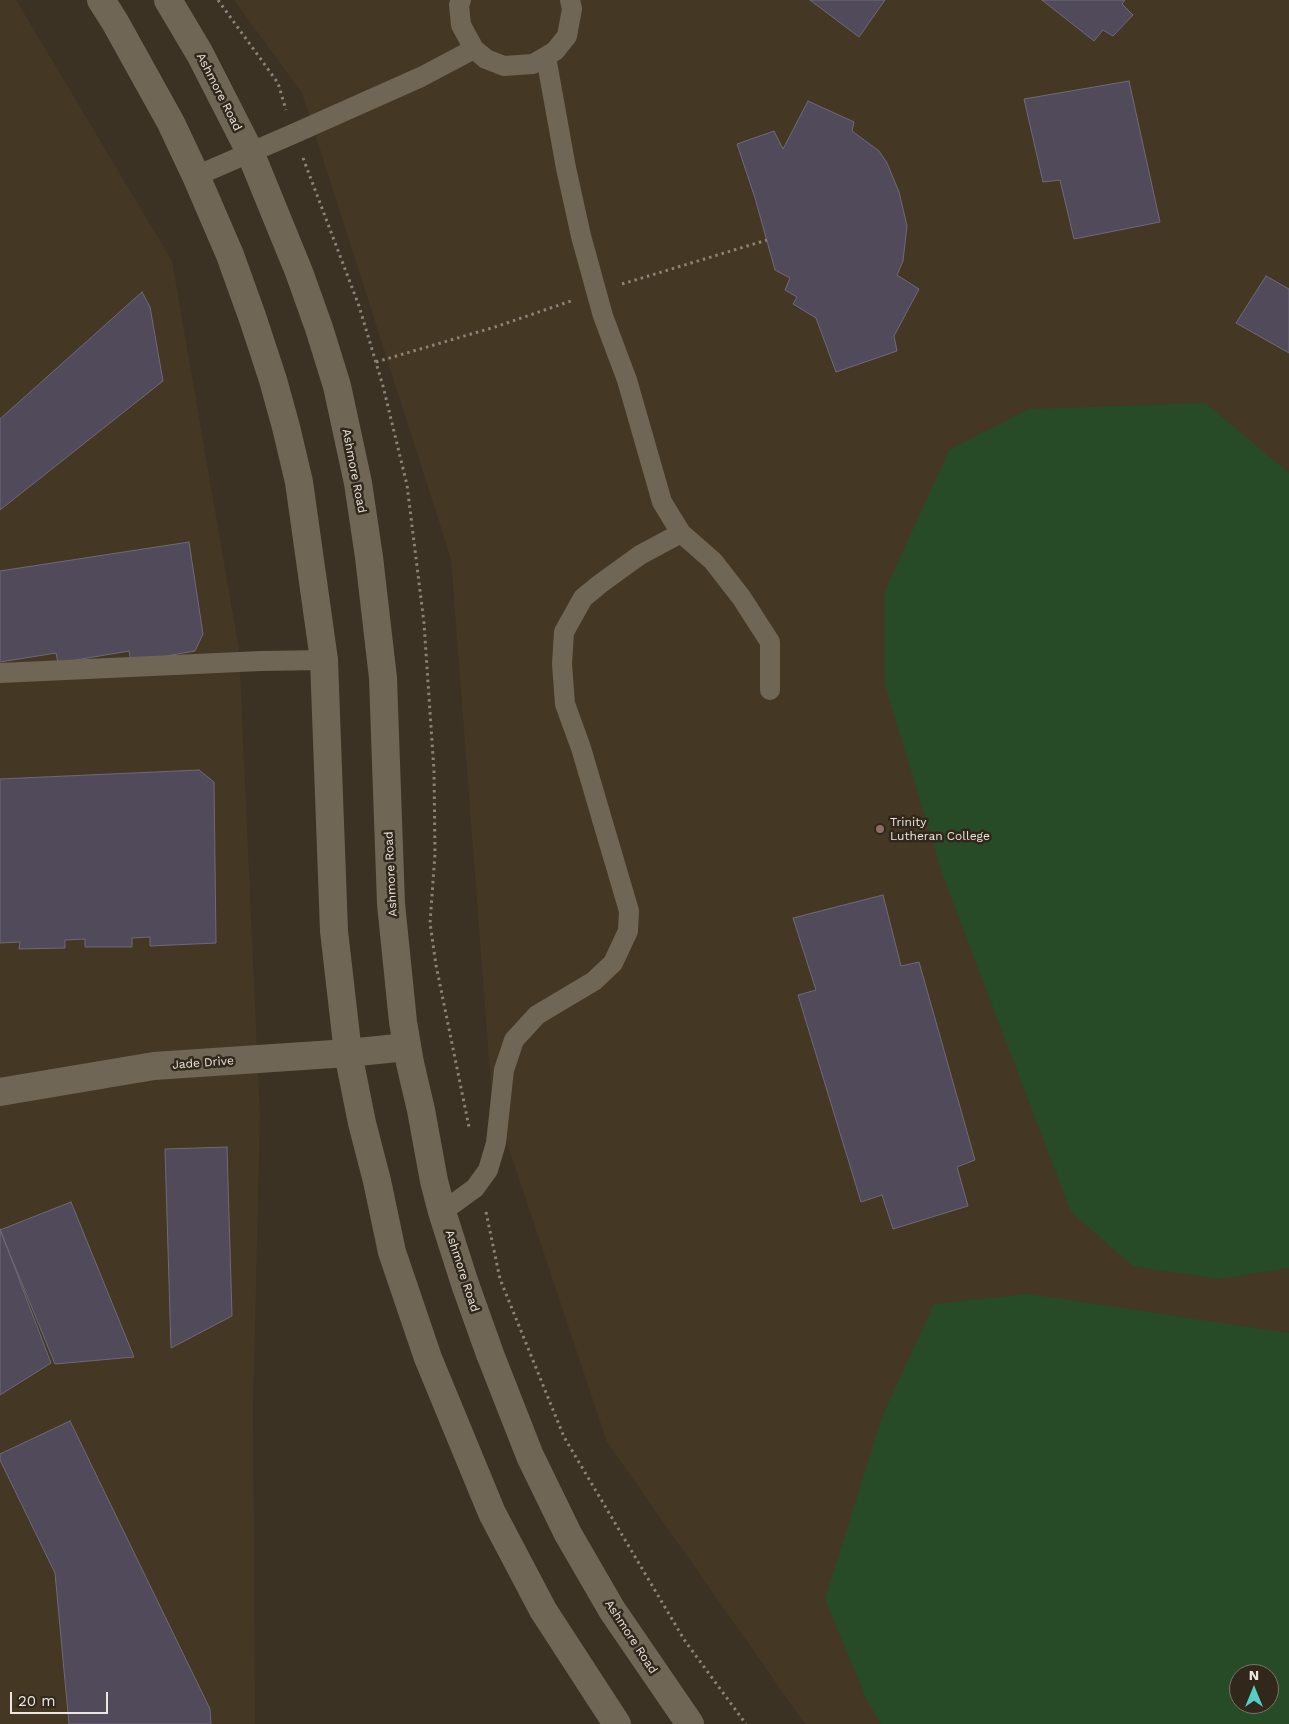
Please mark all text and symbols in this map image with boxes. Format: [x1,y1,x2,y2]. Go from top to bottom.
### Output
street label: Ashmore Road [193,51,245,133]
street label: Ashmore Road [339,428,369,514]
place label: Trinity Lutheran College [890,815,990,843]
marker: Trinity Lutheran College [874,823,886,835]
street label: Ashmore Road [382,831,400,917]
street label: Jade Drive [172,1054,234,1072]
street label: Ashmore Road [442,1228,482,1314]
street label: Ashmore Road [602,1597,660,1677]
north arrow [1229,1664,1279,1714]
text: N [1249,1667,1259,1683]
scale bar [12,1682,110,1714]
text: 20 m [18,1692,56,1710]

